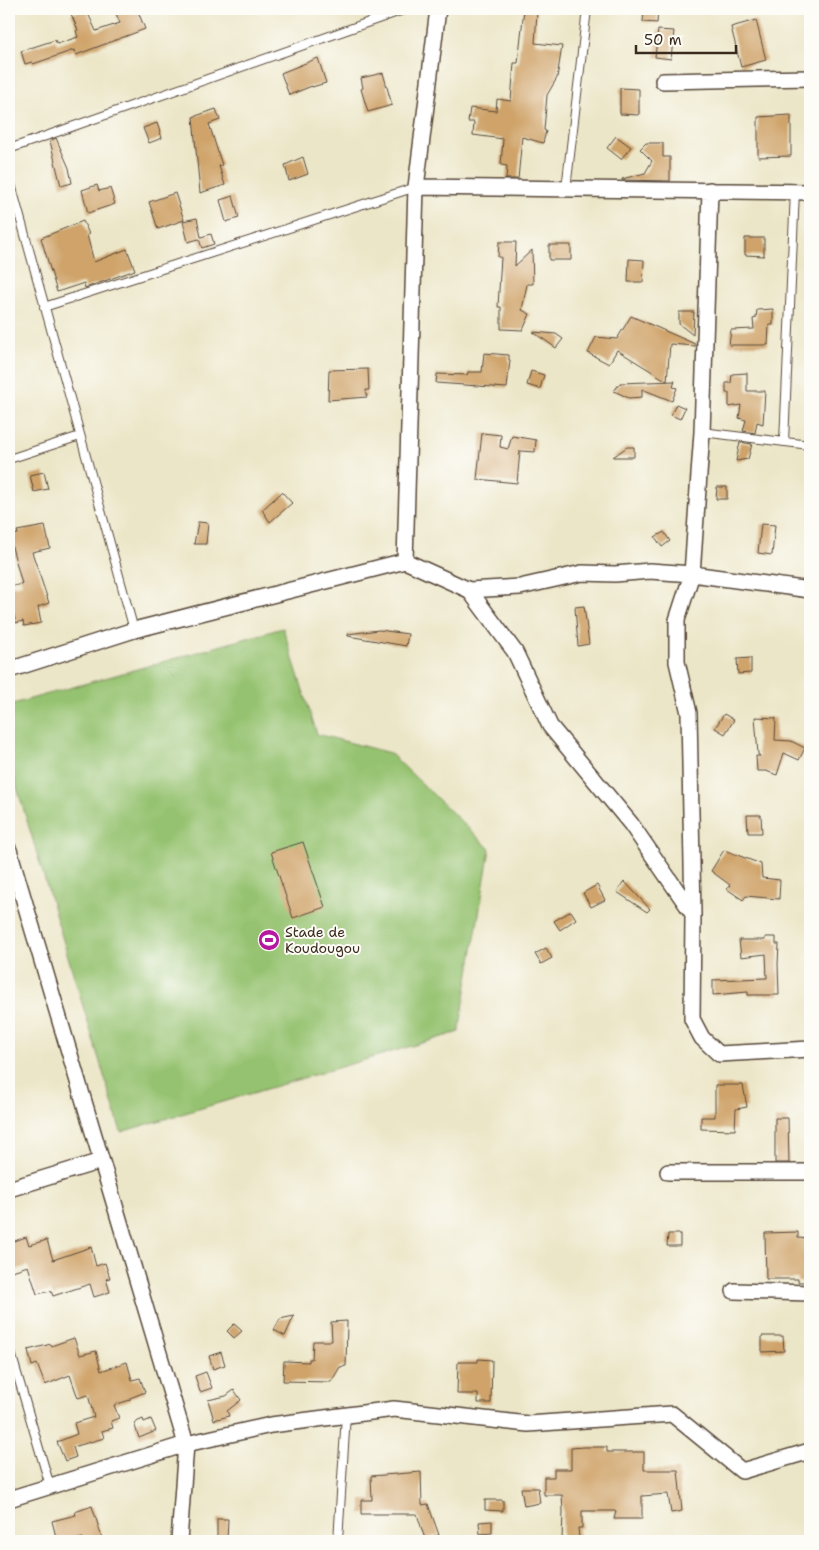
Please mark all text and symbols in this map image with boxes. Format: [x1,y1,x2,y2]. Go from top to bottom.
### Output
scale bar [636,22,736,54]
text: 50 m [644,30,682,50]
place label: Stade de Koudougou [285,923,360,957]
sports icon: Stade de Koudougou [257,928,281,952]

